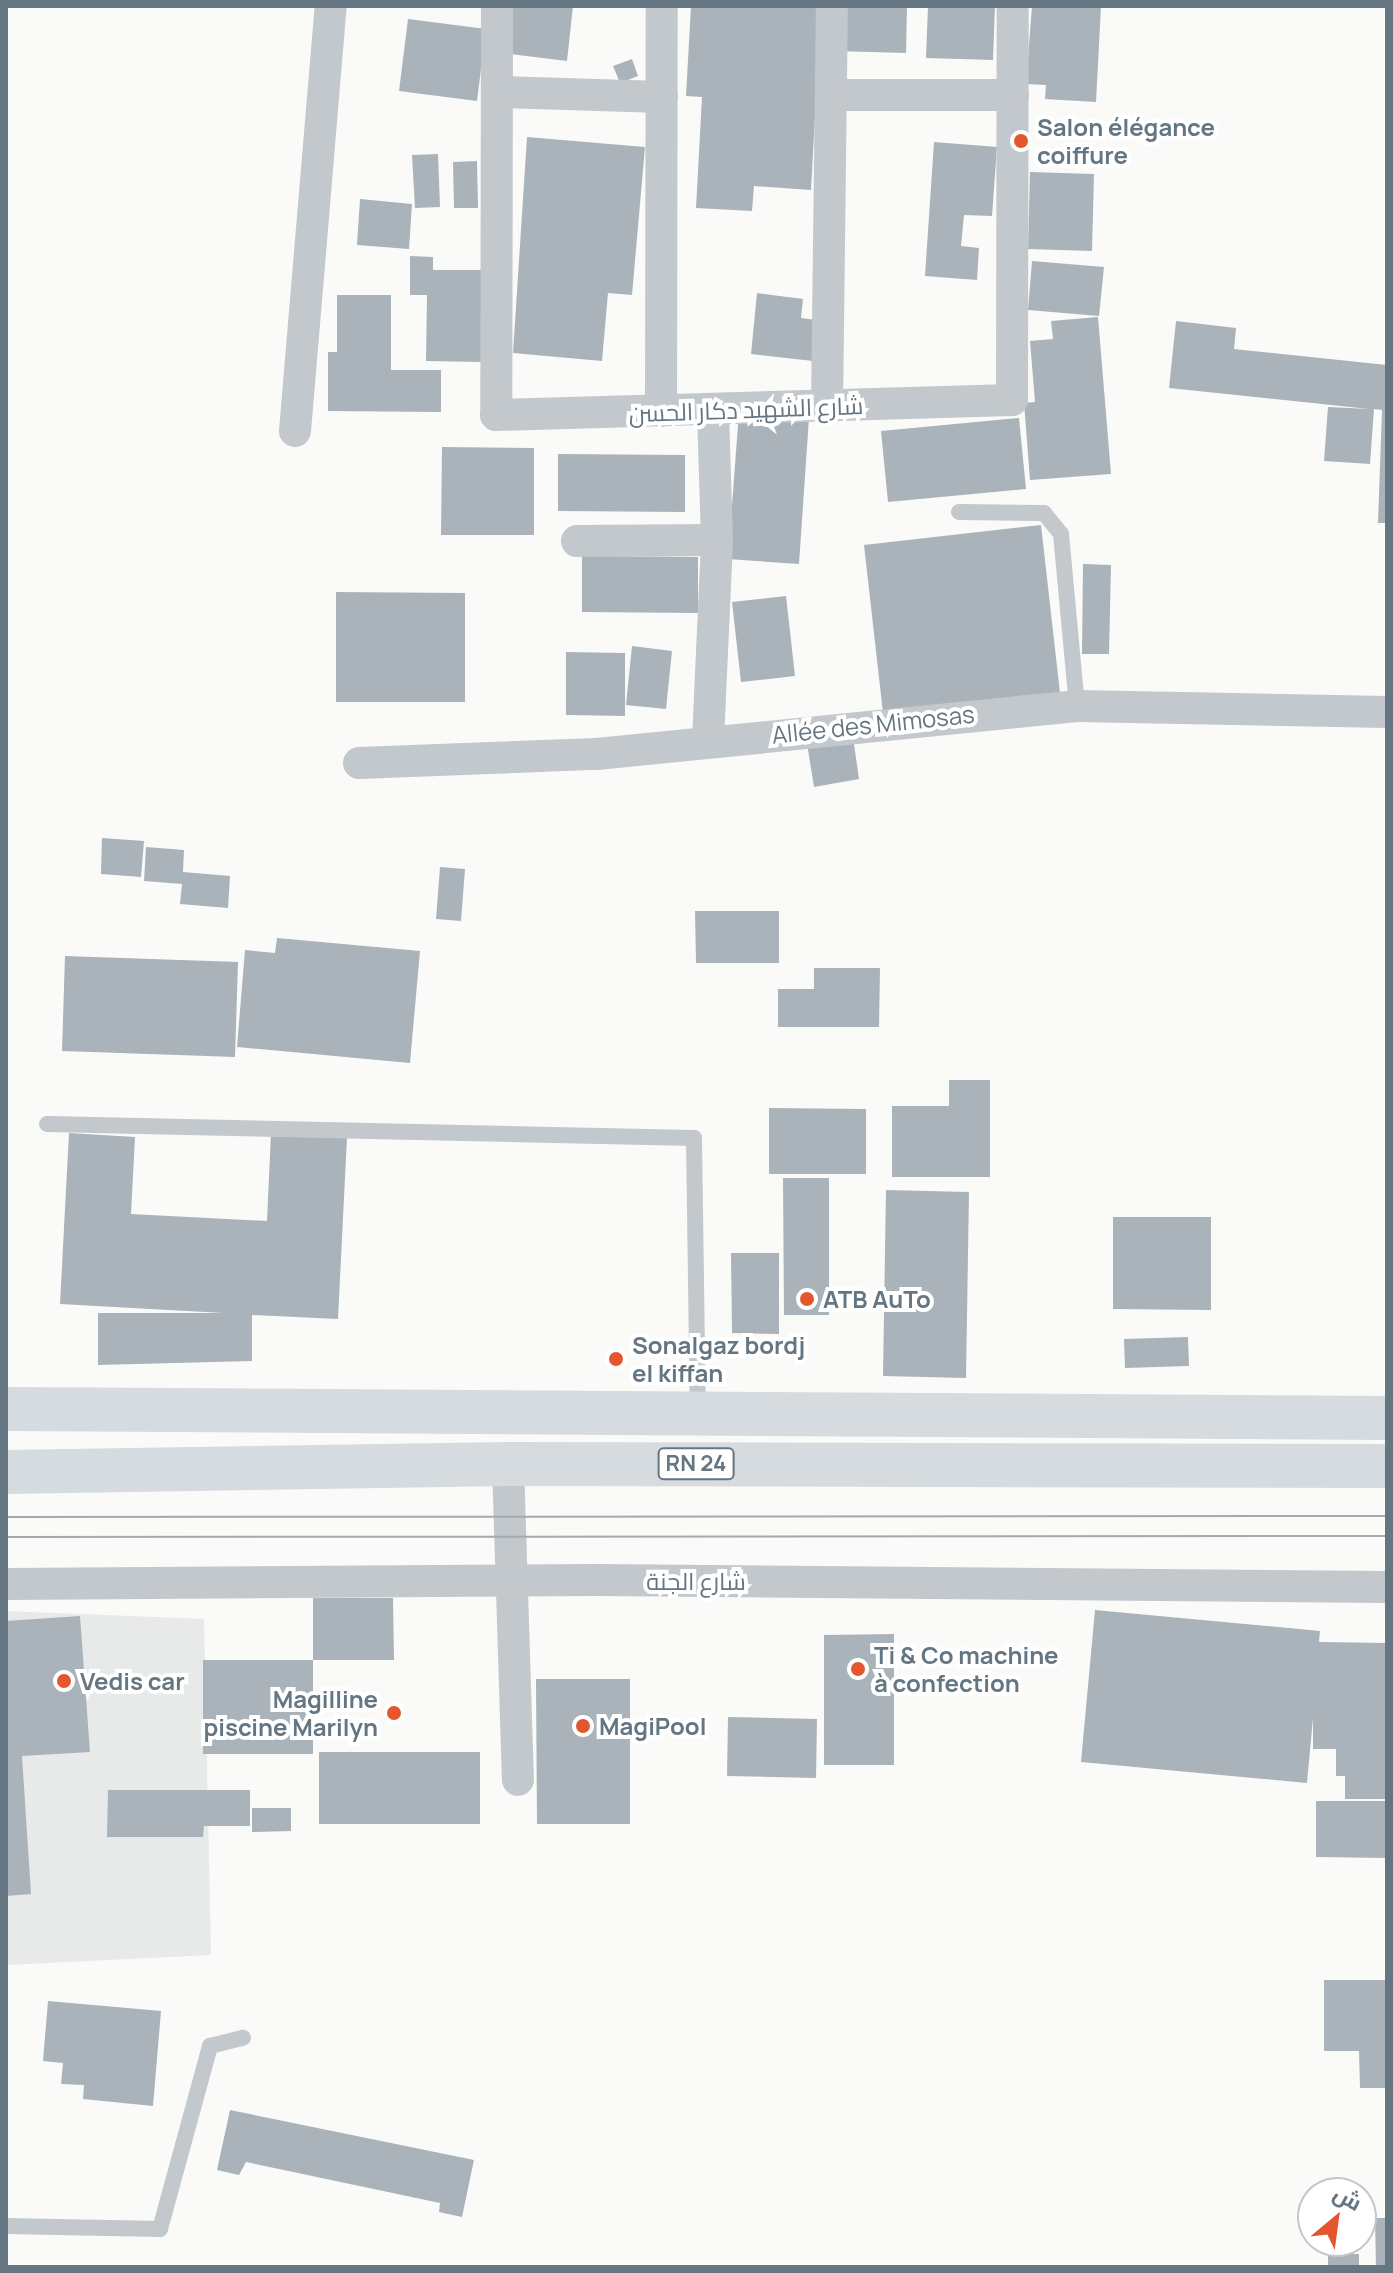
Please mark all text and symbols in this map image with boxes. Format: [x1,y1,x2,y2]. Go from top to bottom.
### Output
place label: Salon élégance coiffure [1037,113,1215,169]
marker: Salon élégance coiffure [1012,132,1030,150]
street label: شارع الشهيد دكار الحسن [628,391,864,427]
street label: Allée des Mimosas [770,699,976,749]
place label: ATB AuTo [823,1285,931,1313]
marker: ATB AuTo [798,1290,816,1308]
place label: Sonalgaz bordj el kiffan [632,1331,805,1387]
marker: Sonalgaz bordj el kiffan [607,1350,625,1368]
road number: RN 24 [656,1446,736,1482]
street label: شارع الجنة [646,1567,746,1595]
place label: Ti & Co machine à confection [874,1641,1059,1697]
marker: Ti & Co machine à confection [849,1660,867,1678]
place label: Vedis car [80,1667,185,1695]
marker: Vedis car [55,1672,73,1690]
place label: Magilline piscine Marilyn [203,1685,378,1741]
marker: Magilline piscine Marilyn [385,1704,403,1722]
place label: MagiPool [599,1712,706,1740]
marker: MagiPool [574,1717,592,1735]
north arrow [1297,2177,1377,2257]
text: ش [1328,2178,1367,2218]

